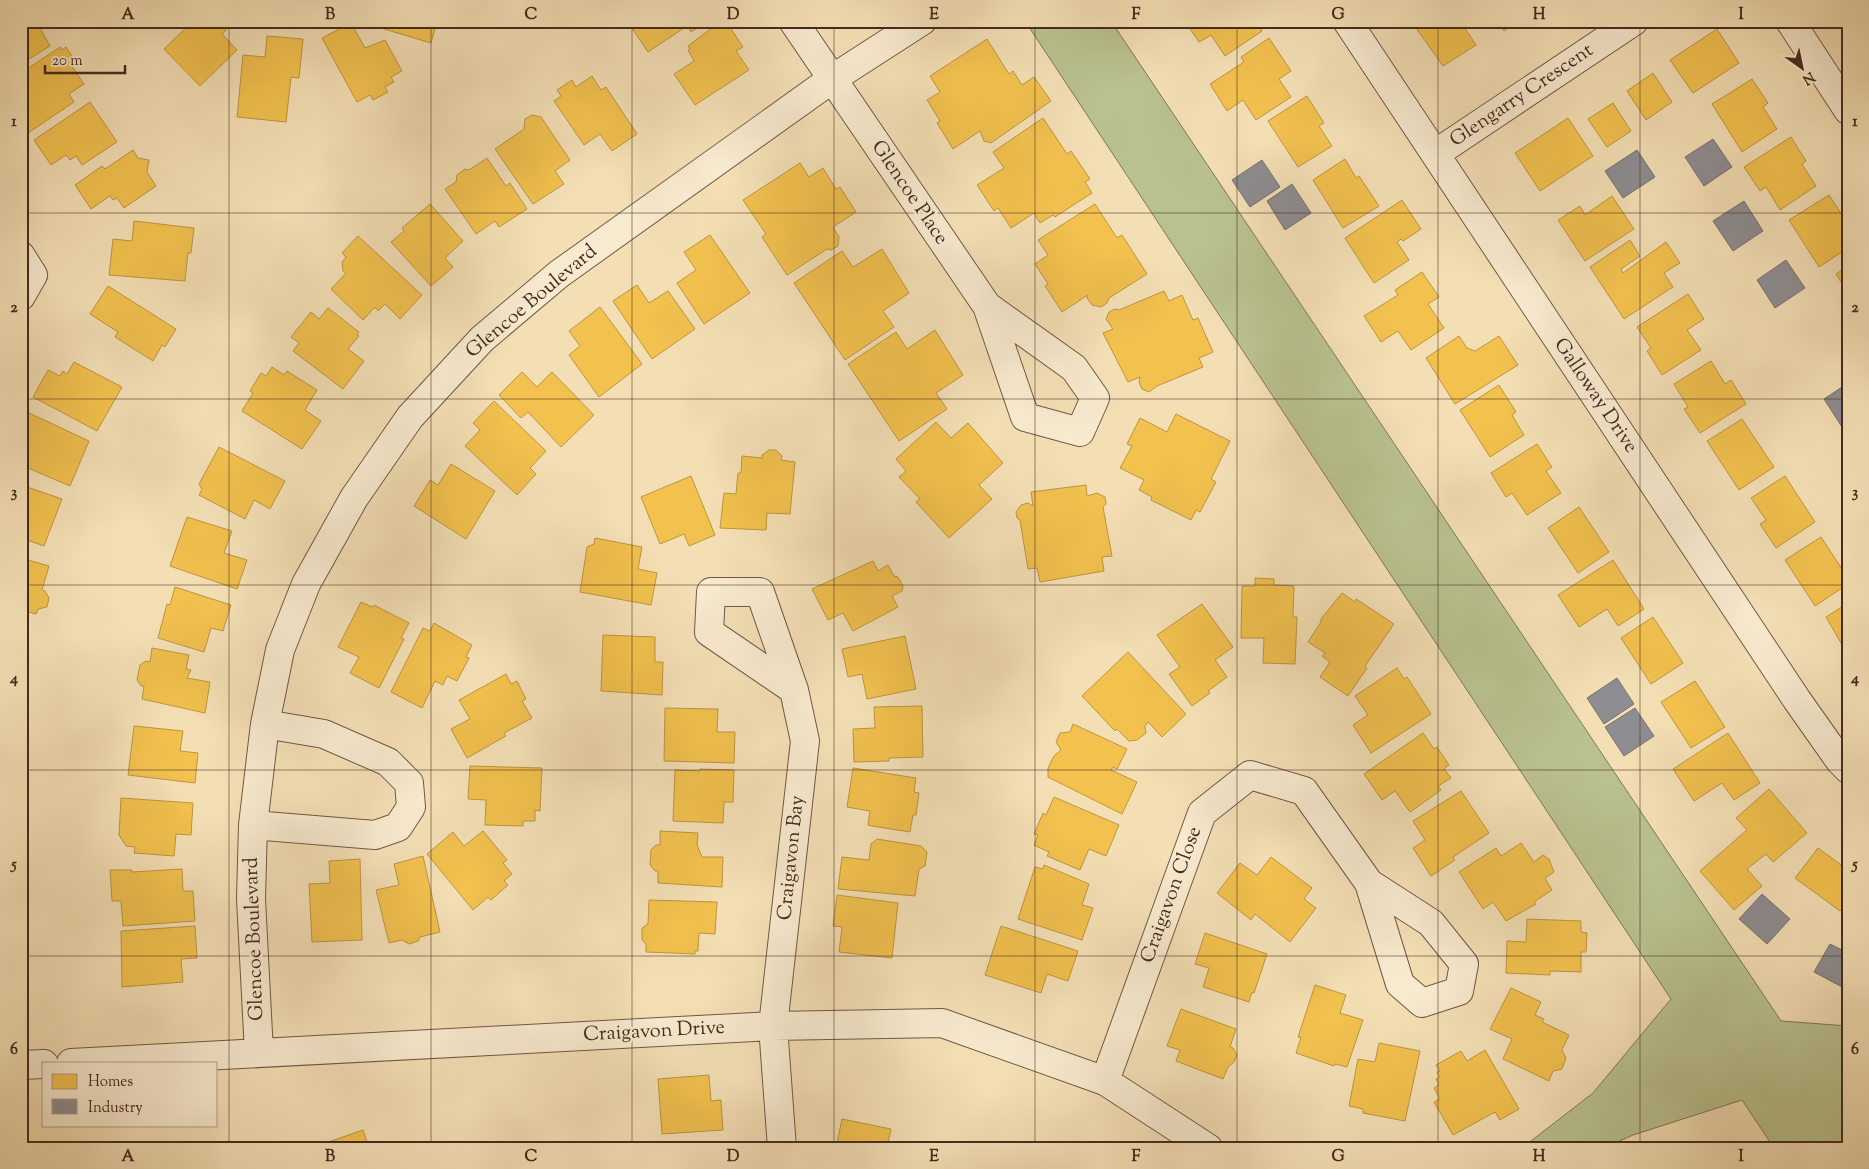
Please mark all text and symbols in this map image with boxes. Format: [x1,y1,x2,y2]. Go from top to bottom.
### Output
text: A [122,4,135,27]
text: B [325,4,335,27]
text: C [525,4,538,27]
text: D [727,4,740,27]
text: E [929,4,939,27]
text: F [1132,4,1141,27]
text: G [1331,4,1345,27]
text: H [1533,4,1546,27]
text: I [1738,4,1744,27]
street label: Glengarry Crescent [1444,37,1600,155]
scale bar [45,42,125,74]
north arrow [1776,42,1826,92]
text: 20 m [52,51,83,72]
text: N [1798,66,1818,89]
text: 1 [11,111,17,134]
text: 1 [1852,111,1858,134]
street label: Glencoe Place [863,135,955,251]
street label: Glencoe Boulevard [460,238,604,366]
text: 2 [10,297,18,320]
text: 2 [1851,297,1859,320]
street label: Galloway Drive [1546,333,1644,459]
text: 3 [11,482,18,505]
text: 3 [1852,482,1859,505]
text: 4 [9,668,18,691]
text: 4 [1850,668,1859,691]
street label: Craigavon Bay [771,794,813,922]
street label: Craigavon Close [1134,823,1210,967]
text: 5 [9,854,17,877]
text: 5 [1850,854,1858,877]
street label: Glencoe Boulevard [238,857,272,1021]
street label: Craigavon Drive [582,1014,726,1050]
text: 6 [10,1039,18,1062]
text: 6 [1851,1039,1859,1062]
legend [42,1062,218,1126]
text: Homes [88,1072,133,1093]
text: Industry [88,1098,143,1119]
text: A [122,1146,135,1169]
text: B [325,1146,335,1169]
text: C [525,1146,538,1169]
text: D [727,1146,740,1169]
text: E [929,1146,939,1169]
text: F [1132,1146,1141,1169]
text: G [1331,1146,1345,1169]
text: H [1533,1146,1546,1169]
text: I [1738,1146,1744,1169]

